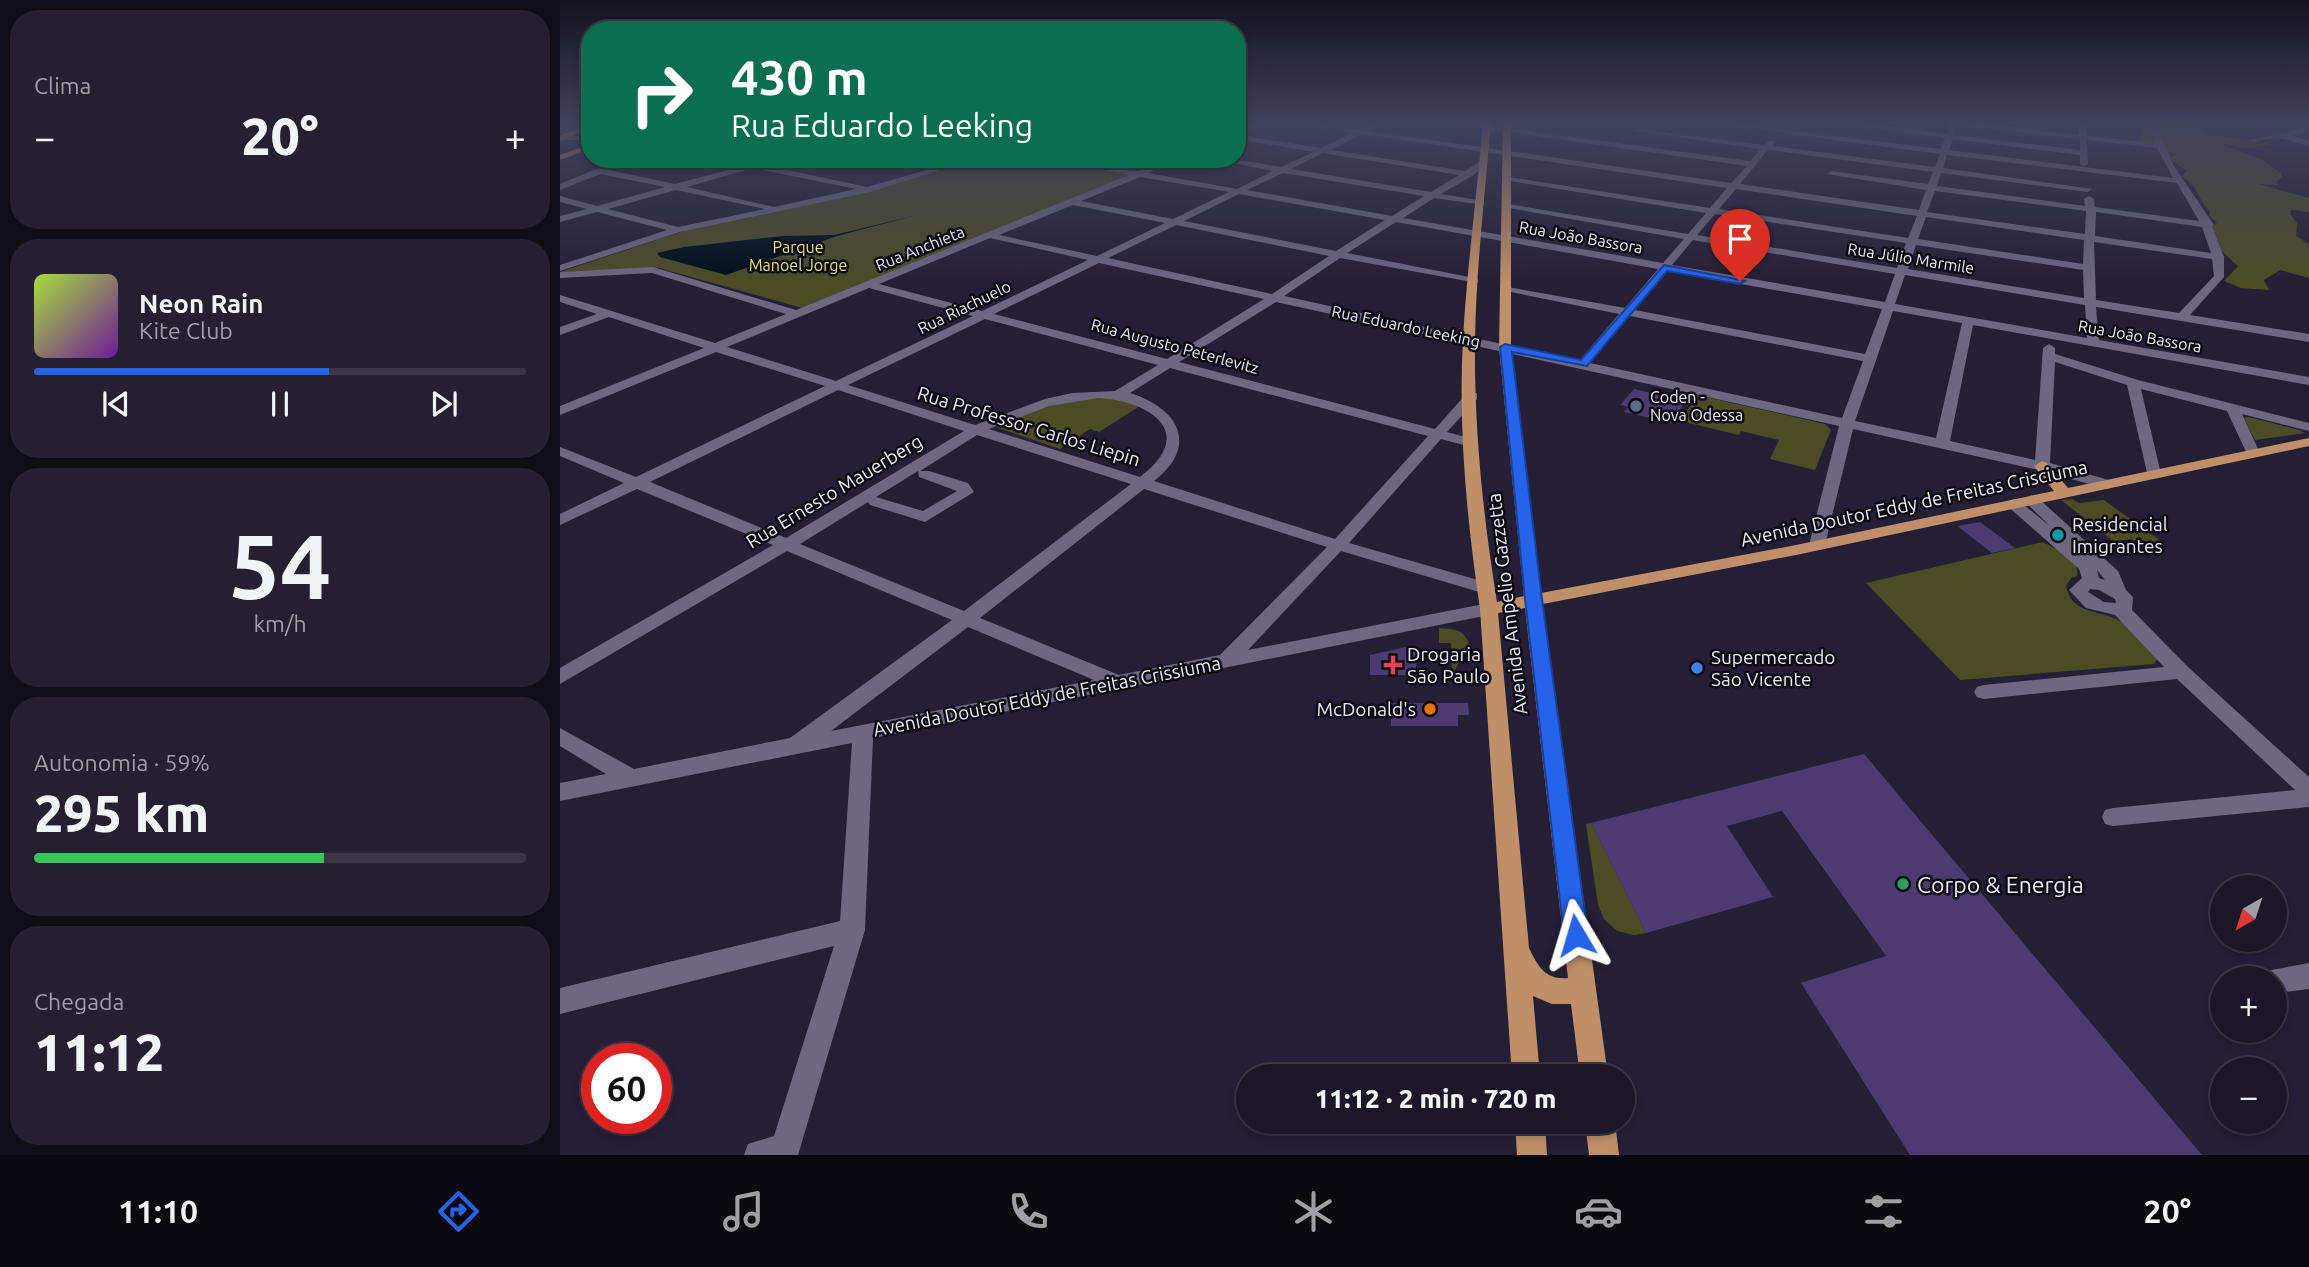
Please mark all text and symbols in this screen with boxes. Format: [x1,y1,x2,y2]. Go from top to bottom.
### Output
icon: right [616,49,707,140]
text: 430 m [731,49,868,104]
text: Clima [34,73,91,98]
text: 20° [241,107,319,165]
text: Rua Eduardo Leeking [731,107,1033,143]
text: − [34,116,55,158]
text: + [505,116,526,158]
pin [1710,209,1770,281]
street label: Rua João Bassora [1518,217,1644,257]
icon: arrive [1721,220,1759,258]
street label: Rua Anchieta [873,222,967,274]
park label: Parque Manoel Jorge [749,238,847,274]
street label: Rua Júlio Marmile [1846,239,1976,277]
street label: Rua Riachuelo [915,277,1013,337]
text: Neon Rain [139,289,264,318]
street label: Rua Eduardo Leeking [1330,301,1482,351]
street label: Rua Augusto Peterlevitz [1089,315,1261,377]
street label: Rua João Bassora [2077,316,2203,356]
text: Kite Club [139,318,233,343]
street label: Rua Professor Carlos Liepin [915,382,1143,470]
icon: previous [97,385,135,423]
icon: pause [261,385,299,423]
icon: next [425,385,463,423]
place label: Coden - Nova Odessa [1650,388,1743,424]
marker: Coden - Nova Odessa [1628,398,1644,414]
street label: Rua Ernesto Mauerberg [742,430,926,552]
street label: Avenida Doutor Eddy de Freitas Crisciuma [1739,455,2089,551]
street label: Avenida Ampelio Gazzetta [1483,492,1531,716]
place label: Residencial Imigrantes [2072,513,2168,557]
text: 54 [229,514,331,616]
marker: Residencial Imigrantes [2050,527,2066,543]
text: km/h [253,611,307,636]
place label: Drogaria São Paulo [1407,643,1490,687]
place label: Supermercado São Vicente [1711,646,1835,690]
street label: Avenida Doutor Eddy de Freitas Crissiuma [871,651,1223,741]
marker: Drogaria São Paulo [1385,657,1401,673]
marker: Supermercado São Vicente [1689,660,1705,676]
place label: McDonald's [1317,698,1416,720]
marker: McDonald's [1422,701,1438,717]
text: Autonomia · 59% [34,750,210,775]
text: 295 km [34,784,209,842]
place label: Corpo & Energia [1917,872,2084,897]
north arrow [2210,875,2287,952]
map controls [2210,875,2287,1134]
marker: Corpo & Energia [1895,876,1911,892]
position arrow [1539,898,1613,972]
button: + [2210,966,2287,1043]
text: Chegada [34,989,124,1014]
text: 11:12 [34,1023,164,1081]
speed limit sign: 60 [581,1043,672,1134]
button: − [2210,1057,2287,1134]
text: 11:12 · 2 min · 720 m [1315,1084,1556,1113]
icon: directions [434,1187,483,1236]
icon: music [719,1187,768,1236]
icon: phone [1004,1187,1053,1236]
icon: climate [1289,1187,1338,1236]
icon: car [1574,1187,1623,1236]
icon: filters [1859,1187,1908,1236]
text: 11:10 [118,1193,198,1229]
text: 20° [2144,1193,2191,1229]

